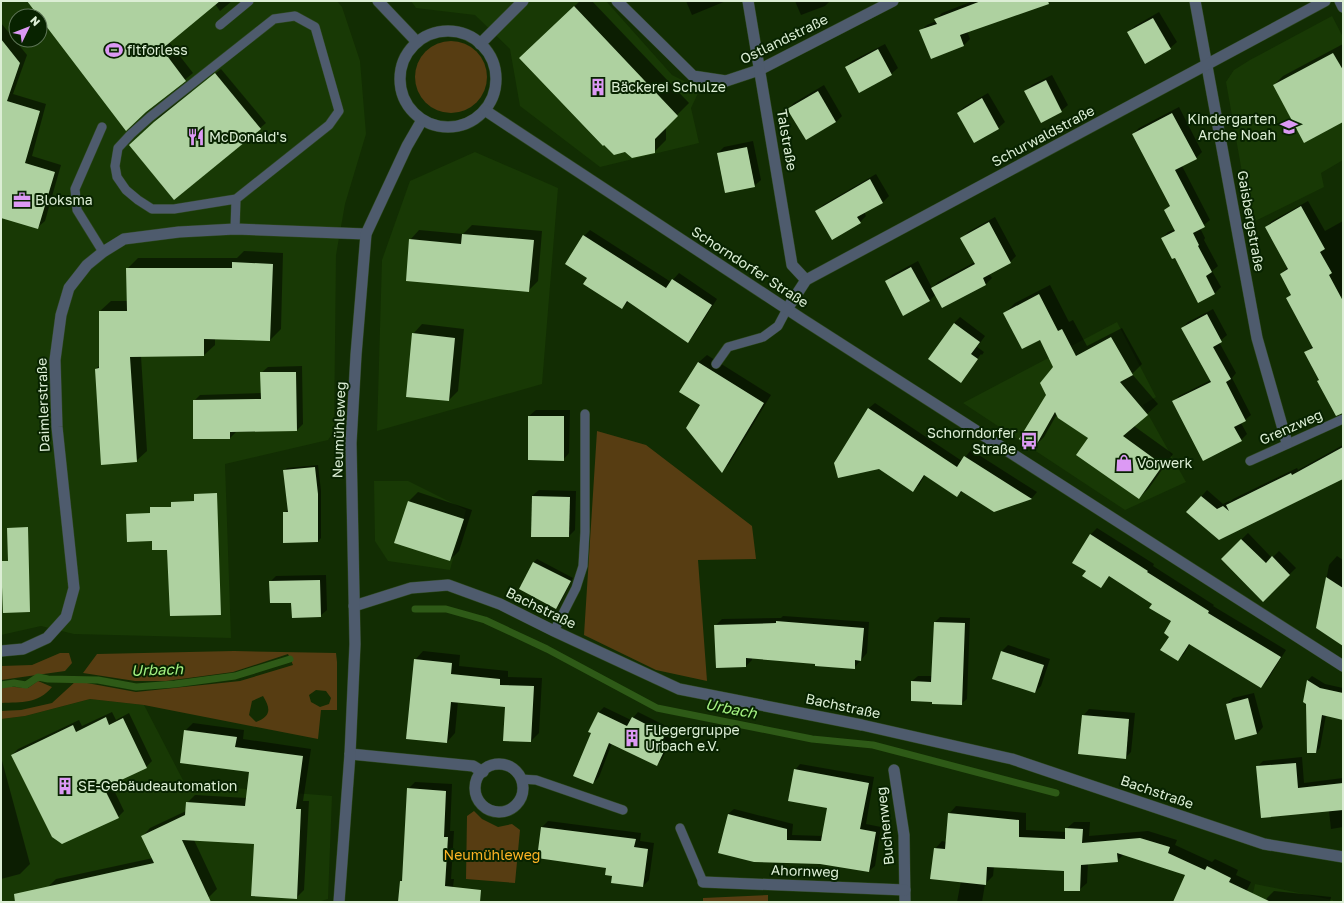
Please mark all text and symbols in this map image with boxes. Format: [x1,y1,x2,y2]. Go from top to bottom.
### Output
north arrow [8,8,48,48]
street label: Ostlandstraße [737,10,830,67]
text: N [28,13,43,28]
sports icon: fitforless [104,40,124,60]
place label: fitforless [127,41,188,58]
building icon: Bäckerei Schulze [588,77,608,97]
place label: Bäckerei Schulze [611,78,726,95]
street label: Schurwaldstraße [989,101,1097,170]
street label: Talstraße [774,108,801,172]
place label: Kindergarten Arche Noah [1187,110,1276,143]
school or university icon: Kindergarten Arche Noah [1279,117,1299,137]
restaurant icon: McDonald's [186,127,206,147]
place label: McDonald's [209,128,287,145]
street label: Gaisbergstraße [1234,169,1269,273]
office icon: Bloksma [12,190,32,210]
place label: Bloksma [35,191,93,208]
street label: Schorndorfer Straße [689,222,812,311]
street label: Daimlerstraße [32,358,53,452]
street label: Neumühleweg [328,381,349,479]
street label: Grenzweg [1257,405,1325,448]
place label: Schorndorfer Straße [927,424,1017,457]
bus stop icon: Schorndorfer Straße [1019,431,1039,451]
shop icon: Vorwerk [1114,453,1134,473]
place label: Vorwerk [1137,454,1192,471]
street label: Bachstraße [503,583,579,632]
water label: Urbach [131,659,184,679]
street label: Bachstraße [804,689,882,722]
water label: Urbach [704,694,759,722]
place label: Fliegergruppe Urbach e.V. [645,721,740,754]
building icon: Fliegergruppe Urbach e.V. [622,728,642,748]
street label: Bachstraße [1118,771,1196,812]
building icon: SE-Gebäudeautomation [55,776,75,796]
place label: SE-Gebäudeautomation [78,777,237,794]
street label: Buchenweg [872,786,897,866]
park label: Neumühleweg [444,846,540,863]
street label: Ahornweg [771,861,839,880]

